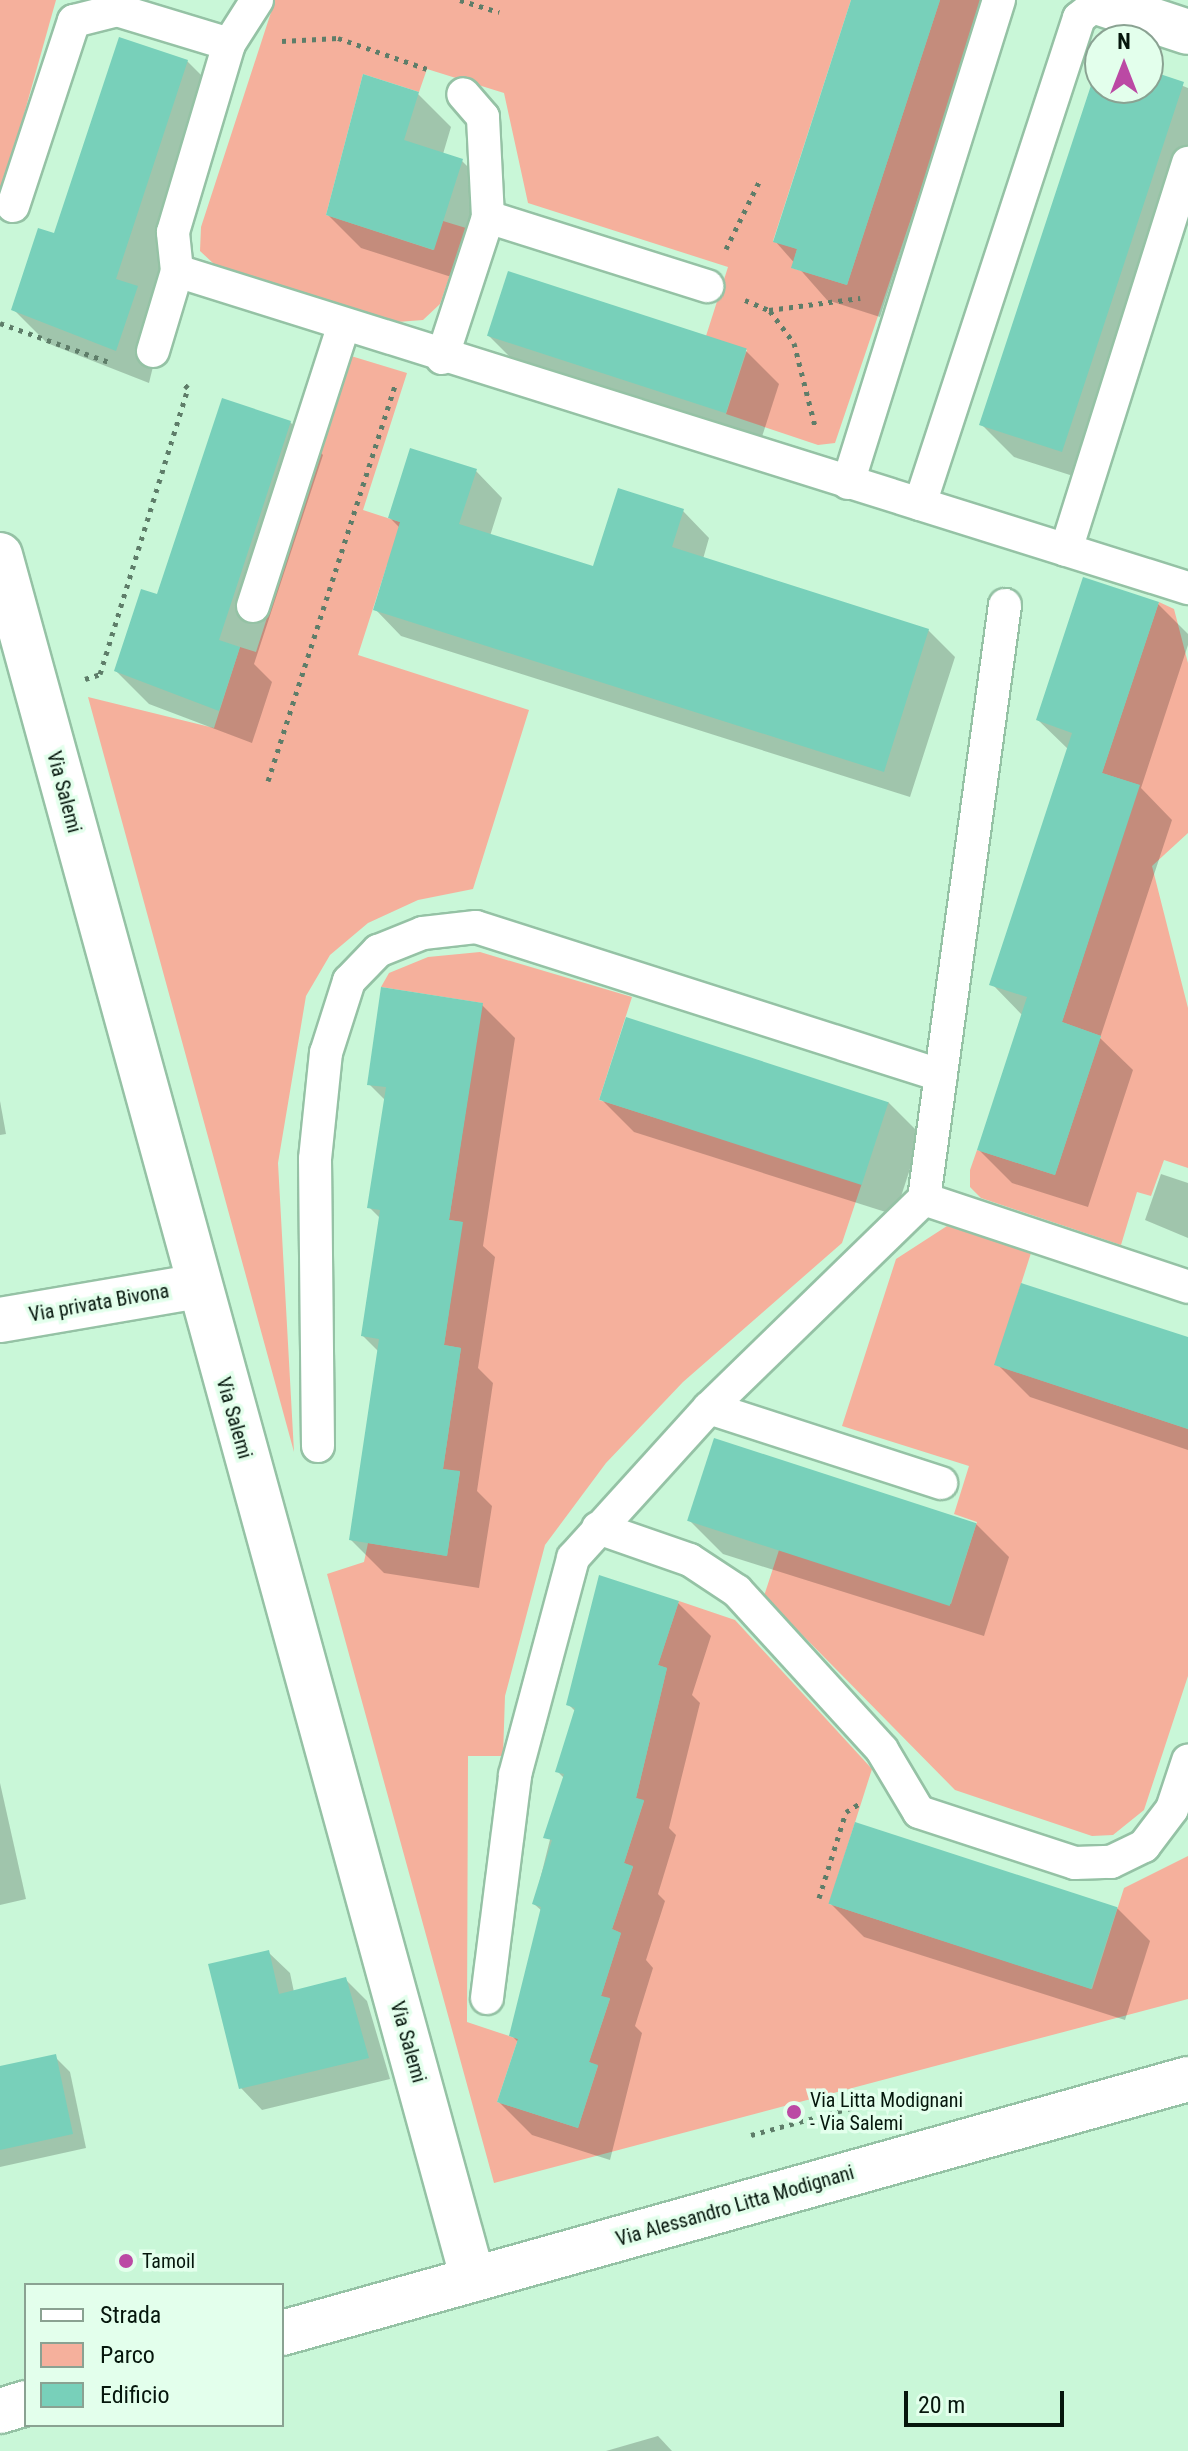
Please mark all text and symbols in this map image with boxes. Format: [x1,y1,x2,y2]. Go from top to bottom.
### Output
north arrow [1084,24,1164,104]
text: N [1117,29,1131,54]
street label: Via Salemi [42,749,86,835]
street label: Via privata Bivona [27,1279,171,1327]
street label: Via Salemi [211,1375,257,1461]
street label: Via Salemi [385,1999,431,2085]
place label: Via Litta Modignani - Via Salemi [810,2088,963,2135]
marker: Via Litta Modignani - Via Salemi [785,2103,803,2121]
street label: Via Alessandro Litta Modignani [613,2160,857,2252]
place label: Tamoil [142,2249,195,2273]
marker: Tamoil [117,2252,135,2270]
legend [24,2283,284,2427]
text: Strada [100,2301,161,2329]
text: Parco [100,2341,155,2369]
scale bar [908,2375,1068,2425]
text: Edificio [100,2381,170,2409]
text: 20 m [918,2391,965,2419]

